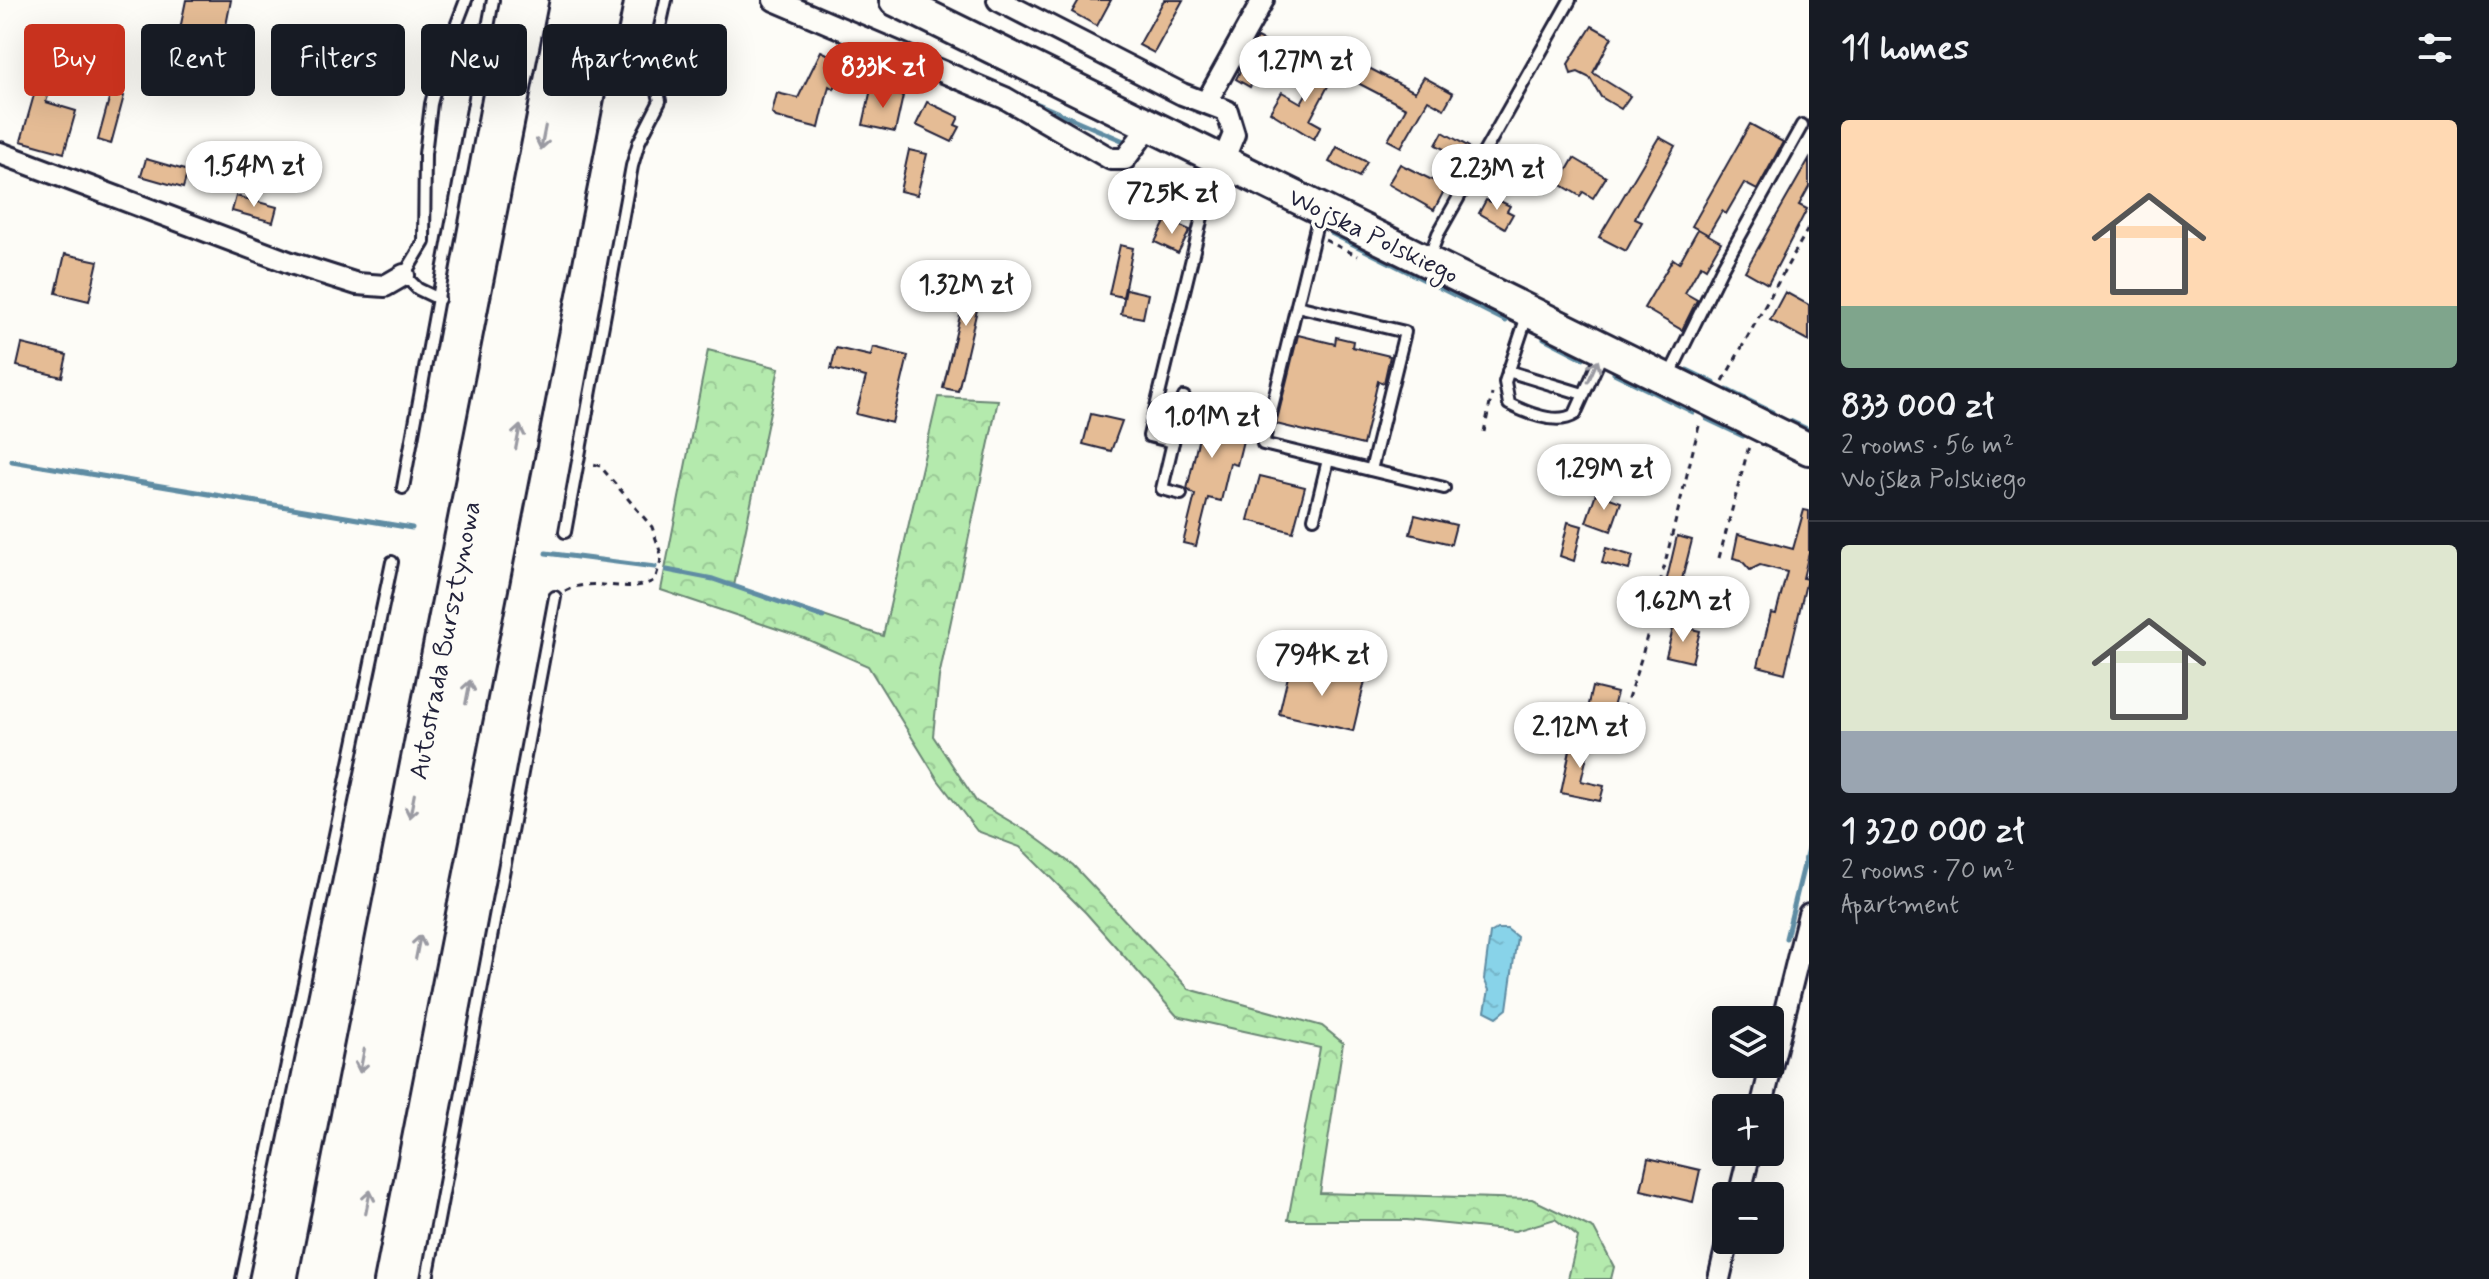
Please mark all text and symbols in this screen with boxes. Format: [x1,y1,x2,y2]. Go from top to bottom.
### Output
chip: Buy [24,24,125,96]
chip: Rent [141,24,255,96]
chip: Filters [271,24,405,96]
chip: New [421,24,527,96]
chip: Apartment [543,24,727,96]
text: 11 homes [1841,26,1969,71]
icon: filters [2413,26,2457,70]
pin: 1.27M zł [1222,36,1388,104]
pin: 833K zł [809,42,957,110]
text: 1.27M zł [1257,45,1353,79]
text: 833K zł [841,51,925,85]
one-way arrow [535,125,550,151]
pin: 1.54M zł [171,141,337,209]
pin: 2.23M zł [1414,144,1580,212]
text: 1.54M zł [203,150,305,184]
text: 2.23M zł [1450,153,1544,187]
pin: 725K zł [1098,168,1246,236]
icon: home [2077,172,2221,316]
text: 725K zł [1126,177,1218,211]
street label: Wojska Polskiego [1282,181,1464,294]
pin: 1.32M zł [883,260,1049,328]
text: 1.32M zł [918,269,1014,303]
one-way arrow [1586,359,1601,384]
text: 833 000 zł [1841,384,1994,429]
pin: 1.01M zł [1129,392,1295,460]
text: 1.01M zł [1164,401,1260,435]
one-way arrow [511,425,526,450]
text: 2 rooms · 56 m² [1841,429,2014,463]
pin: 1.29M zł [1521,444,1687,512]
text: 1.29M zł [1555,453,1653,487]
text: Wojska Polskiego [1841,463,2026,497]
street label: Autostrada Bursztynowa [402,498,490,783]
pin: 1.62M zł [1600,576,1766,644]
text: 1.62M zł [1635,585,1731,619]
icon: home [2077,597,2221,741]
pin: 794K zł [1248,630,1396,698]
text: 794K zł [1275,639,1369,673]
one-way arrow [461,680,476,705]
pin: 2.12M zł [1497,702,1663,770]
text: 2.12M zł [1532,711,1628,745]
one-way arrow [403,792,418,818]
text: 1 320 000 zł [1841,809,2025,854]
text: 2 rooms · 70 m² [1841,854,2015,888]
text: Apartment [1841,888,1959,922]
one-way arrow [411,935,426,961]
map controls [1712,1006,1784,1254]
button: layers [1712,1006,1784,1078]
one-way arrow [353,1047,368,1073]
button: + [1712,1094,1784,1166]
button: − [1712,1182,1784,1254]
one-way arrow [361,1190,376,1216]

